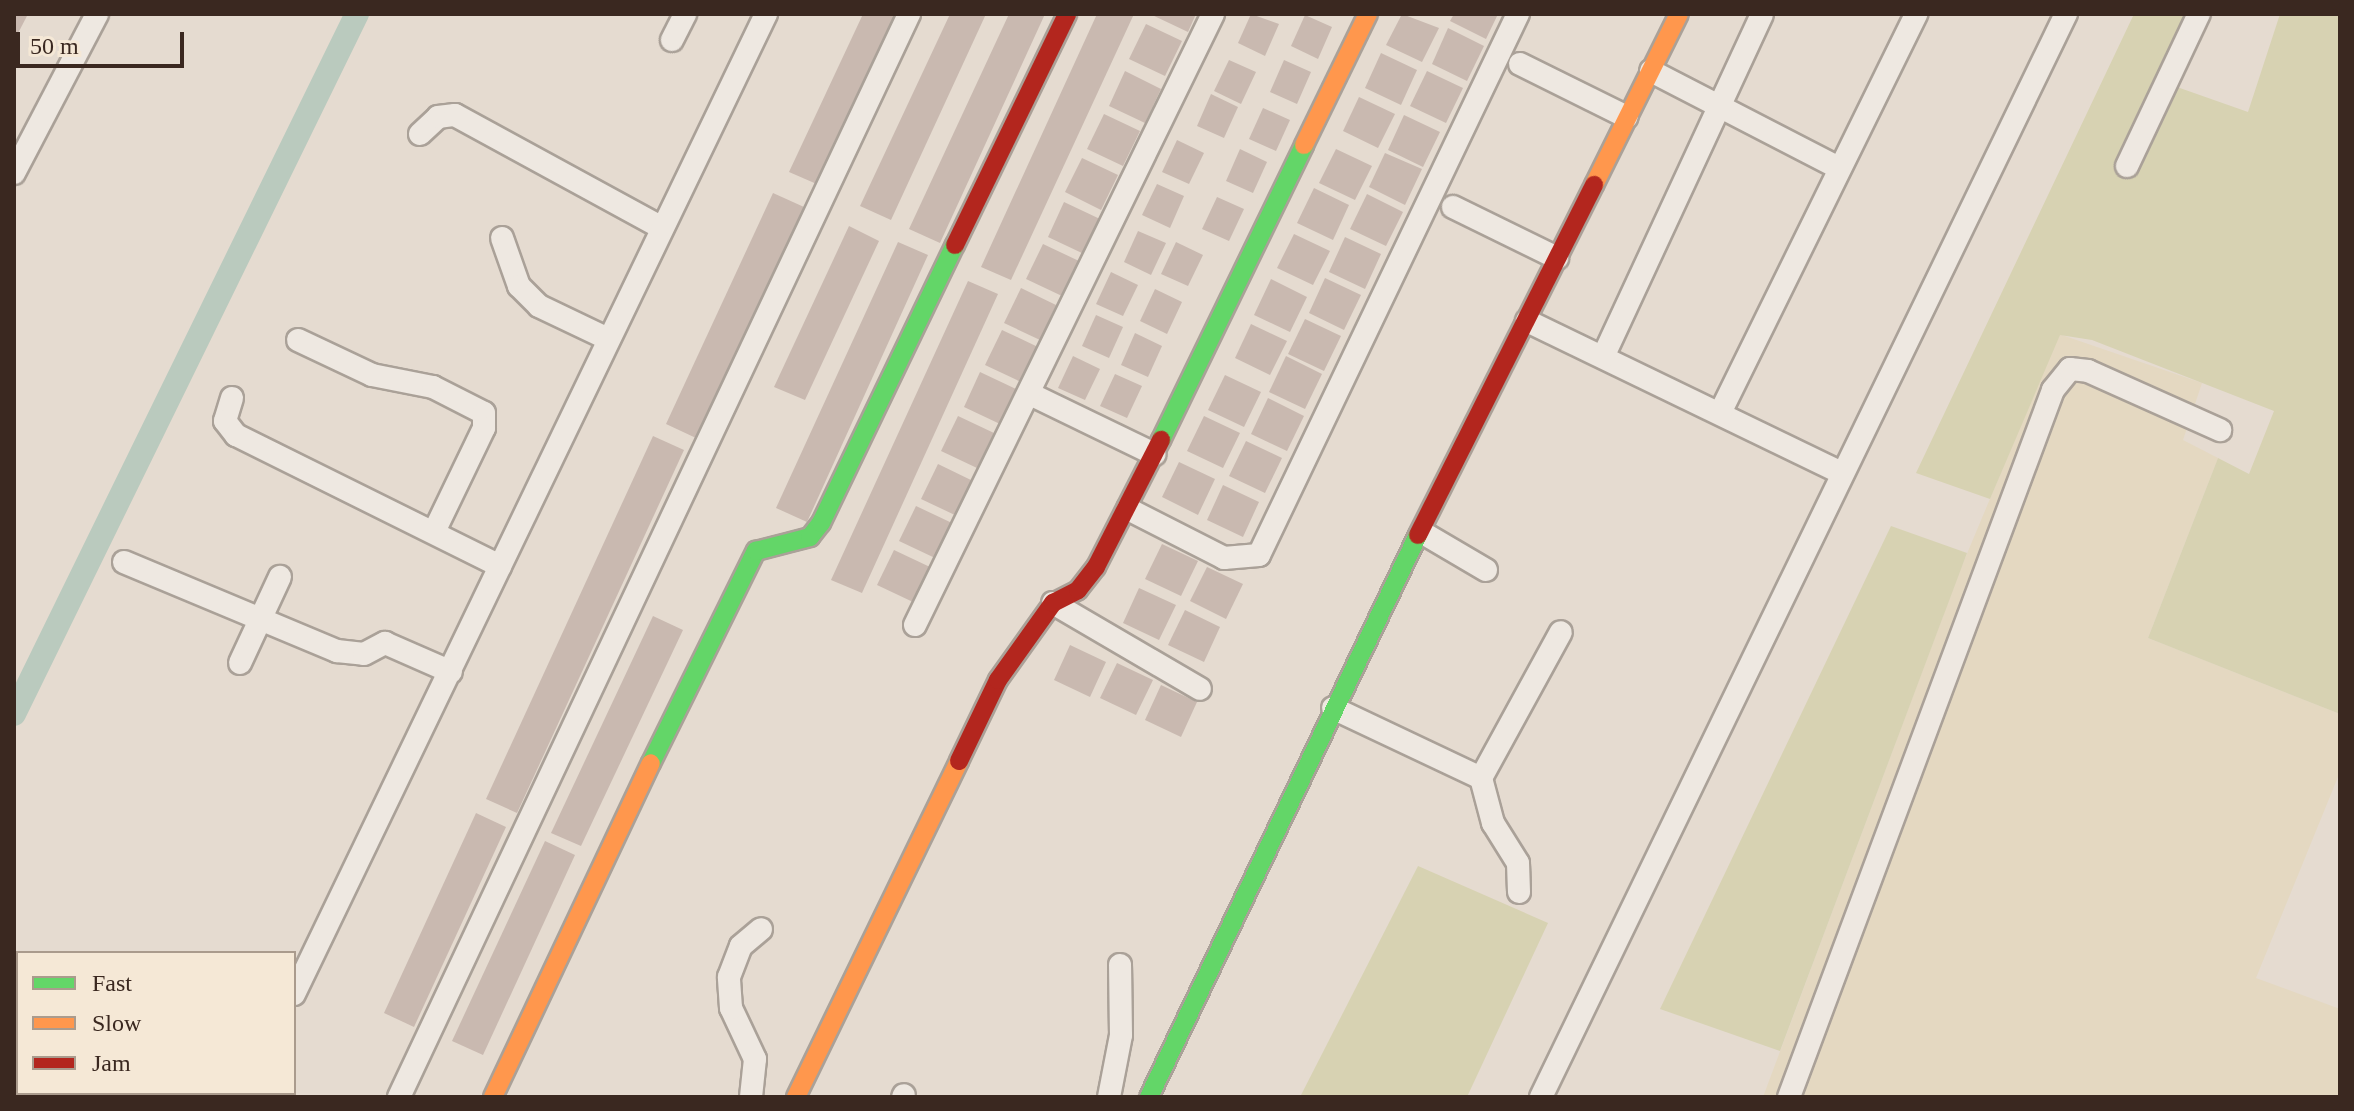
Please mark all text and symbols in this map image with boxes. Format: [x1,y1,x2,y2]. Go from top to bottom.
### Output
scale bar [20,16,188,66]
text: 50 m [30,33,79,59]
legend [16,951,296,1095]
text: Fast [92,970,132,996]
text: Slow [92,1010,141,1036]
text: Jam [92,1050,131,1076]

